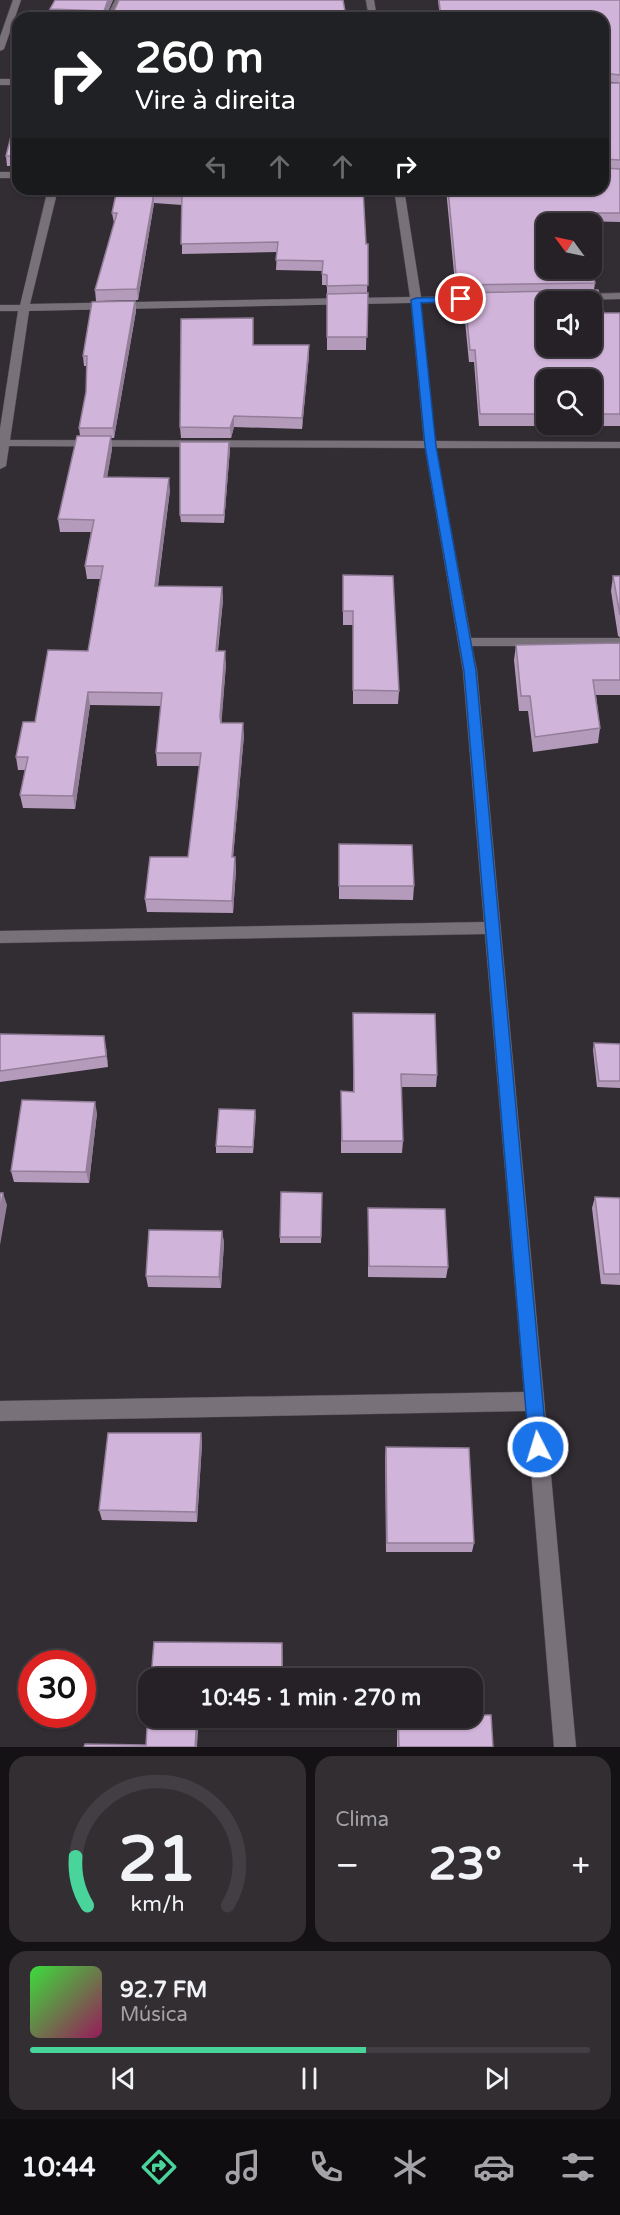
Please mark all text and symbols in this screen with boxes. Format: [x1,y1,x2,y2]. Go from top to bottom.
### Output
text: 260 m [135,33,264,84]
icon: right [36,36,114,114]
text: Vire à direita [135,84,296,117]
icon: left [200,150,233,183]
icon: ahead [263,150,296,183]
icon: ahead [326,150,359,183]
icon: right [389,150,422,183]
north arrow [536,213,602,279]
map controls [536,213,602,435]
pin [435,273,486,324]
icon: arrive [444,282,477,315]
button: sound [536,291,602,357]
button: search [536,369,602,435]
position arrow [506,1415,570,1479]
speed limit sign: 30 [18,1650,96,1728]
text: 10:45 · 1 min · 270 m [200,1685,421,1711]
text: Clima [336,1808,389,1832]
text: 21 [118,1823,196,1898]
text: 23° [428,1838,502,1892]
text: − [336,1846,359,1885]
text: + [571,1846,590,1885]
text: km/h [130,1891,184,1917]
text: 92.7 FM [120,1977,207,2003]
text: Música [120,2003,188,2027]
icon: previous [107,2062,140,2095]
icon: pause [293,2062,326,2095]
icon: next [480,2062,513,2095]
icon: directions [138,2146,180,2188]
icon: music [222,2146,264,2188]
icon: phone [305,2146,347,2188]
icon: climate [389,2146,431,2188]
icon: car [473,2146,515,2188]
icon: filters [557,2146,599,2188]
text: 10:44 [21,2151,96,2184]

